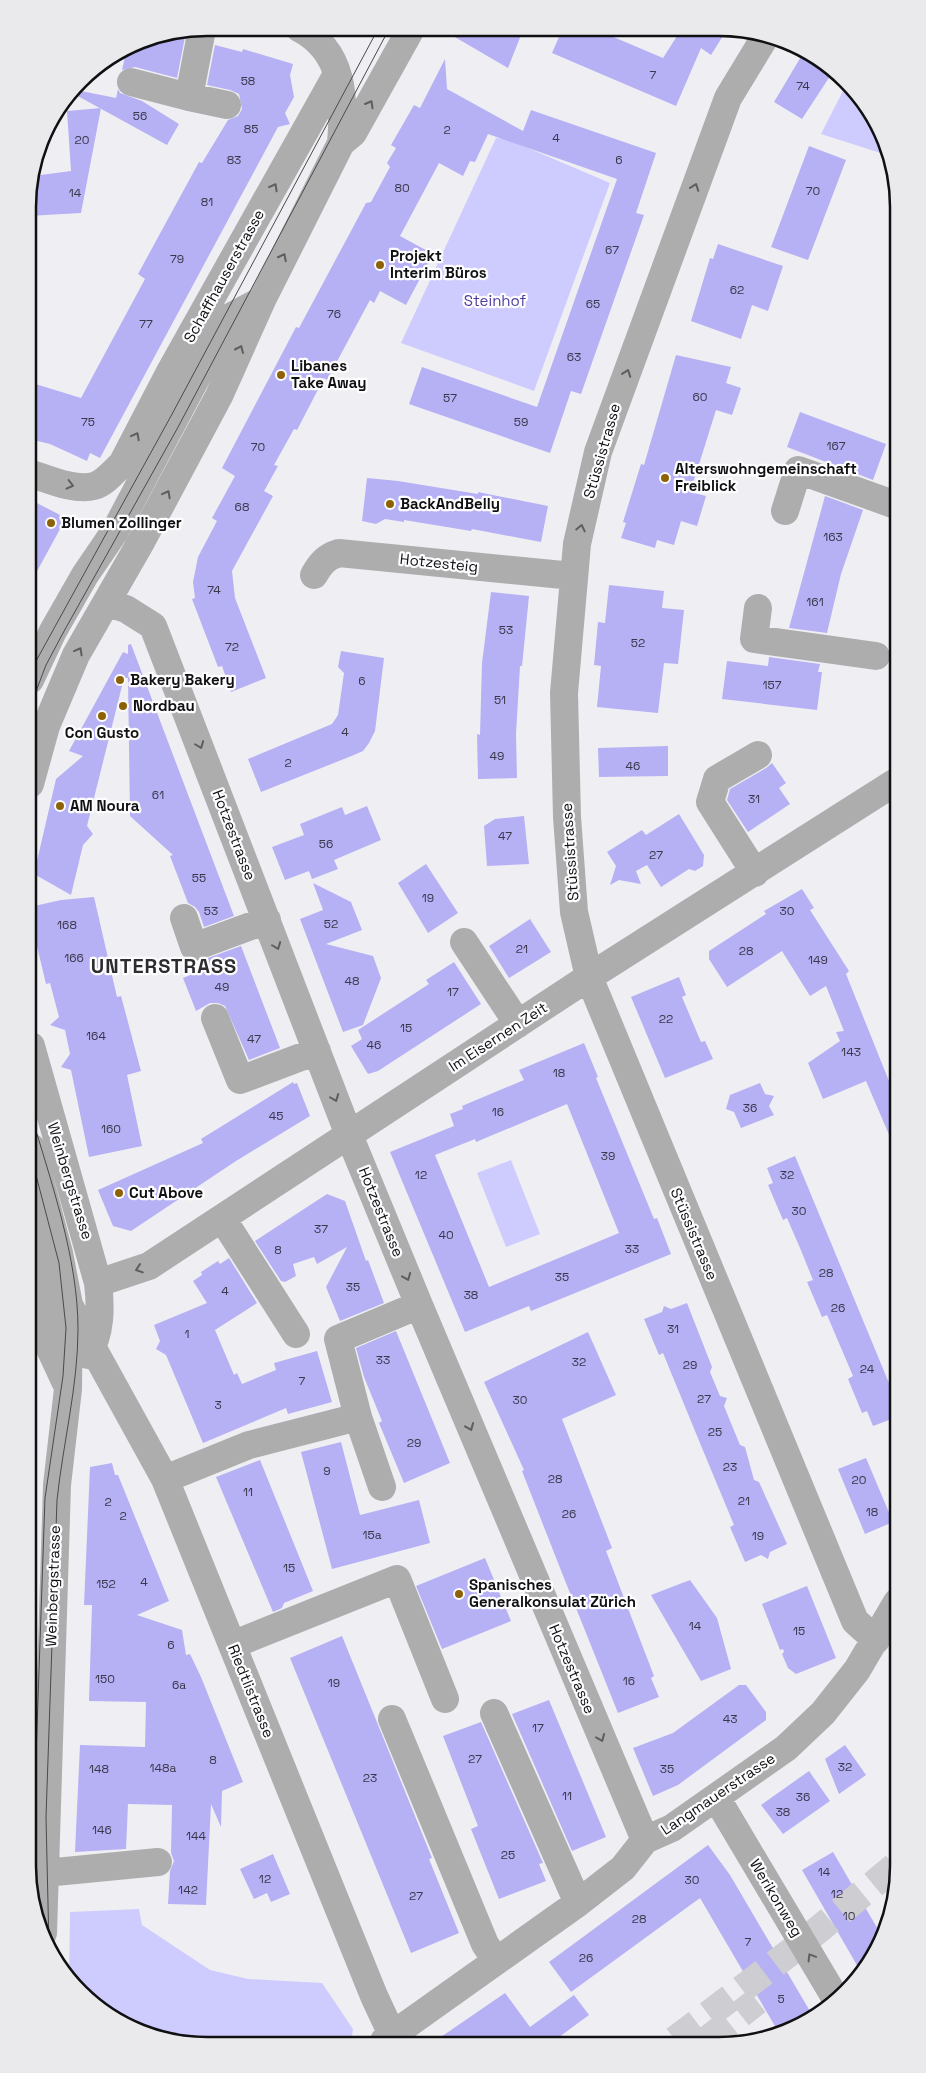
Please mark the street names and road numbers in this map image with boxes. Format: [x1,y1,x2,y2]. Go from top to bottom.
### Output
street label: Schaffhauserstrasse [179,206,268,346]
street label: Stüssistrasse [579,401,624,501]
street label: Hotzesteig [399,549,479,576]
street label: Hotzestrasse [208,787,260,883]
street label: Stüssistrasse [557,802,582,902]
street label: Im Eisernen Zeit [445,998,551,1076]
street label: Weinbergstrasse [44,1120,97,1242]
street label: Hotzestrasse [355,1164,408,1260]
street label: Stüssistrasse [667,1185,722,1283]
street label: Weinbergstrasse [41,1525,64,1647]
street label: Hotzestrasse [545,1621,600,1717]
street label: Riedtlistrasse [224,1641,279,1740]
street label: Langmauerstrasse [657,1748,779,1839]
street label: Werikonweg [746,1855,807,1940]

